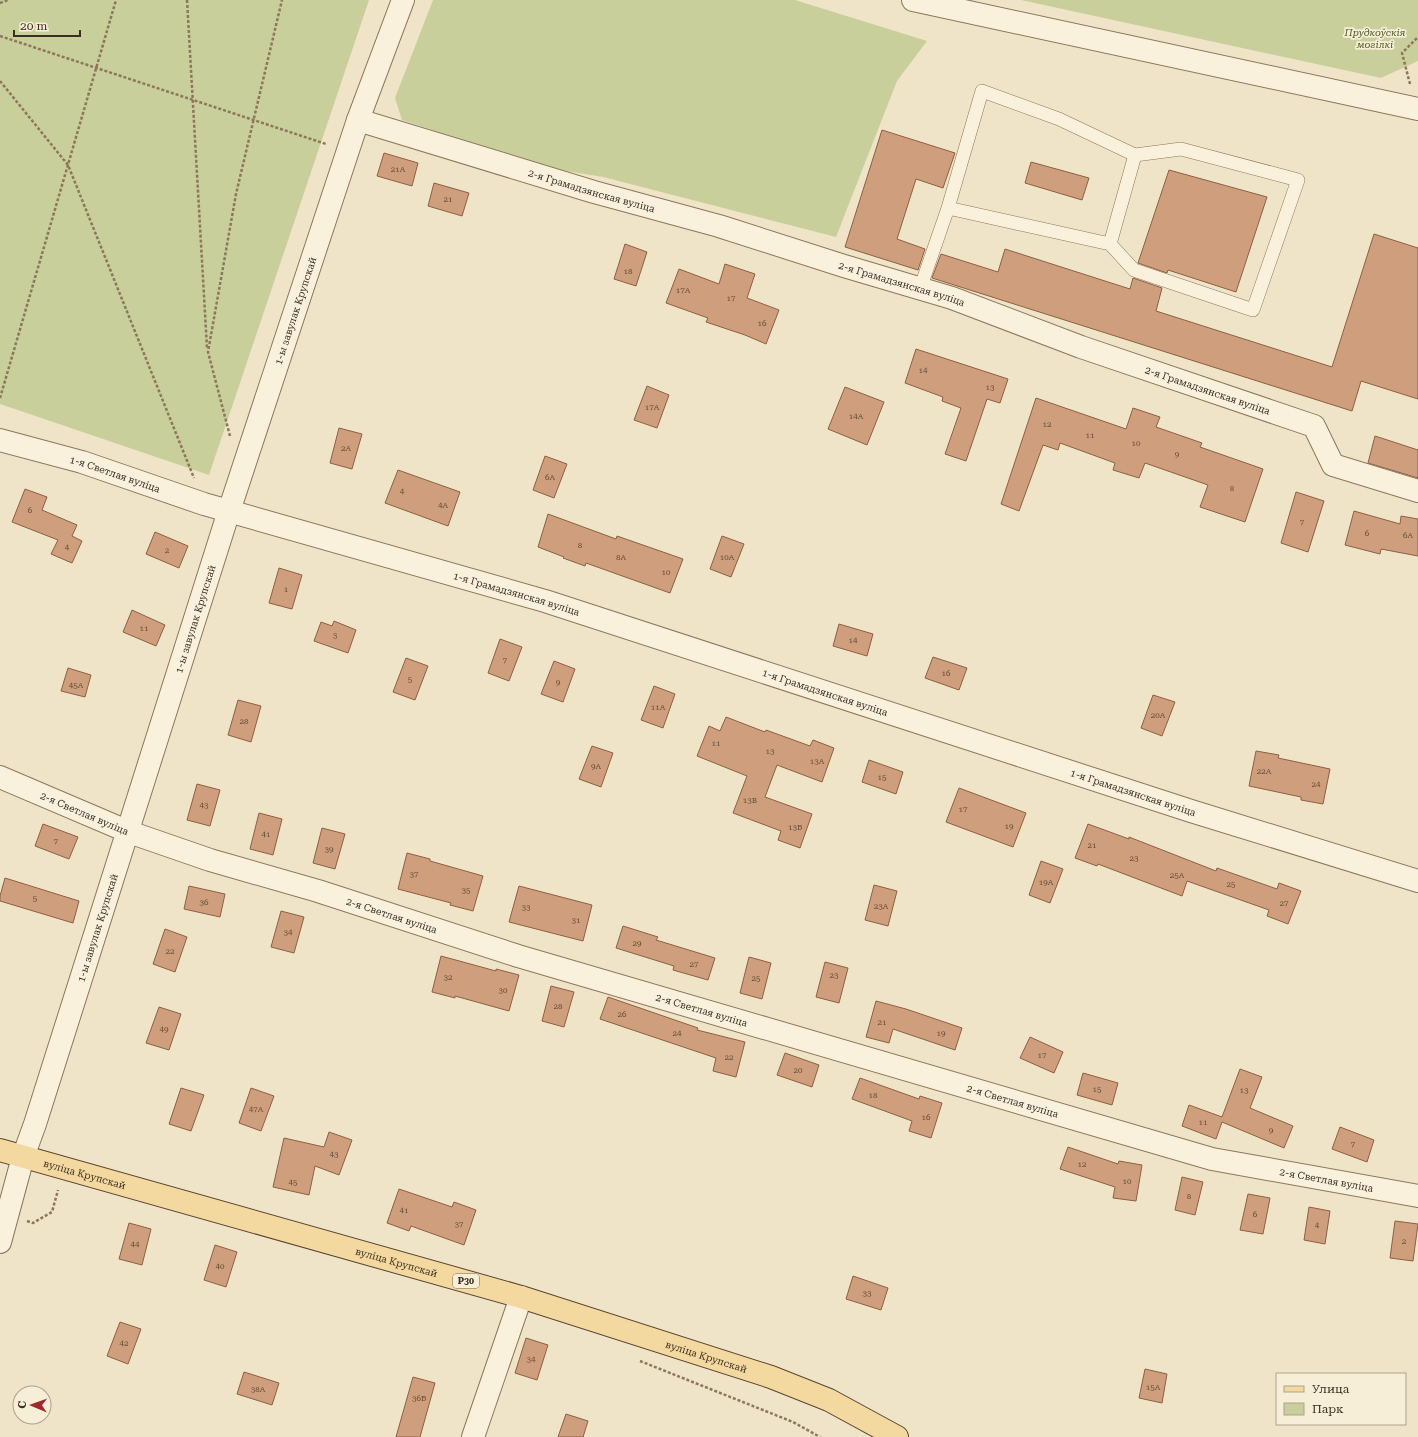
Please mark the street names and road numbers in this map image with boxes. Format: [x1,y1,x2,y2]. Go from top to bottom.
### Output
street label: 2-я Грамадзянская вуліца [527,167,657,214]
street label: 1-ы завулак Крупскай [272,255,318,366]
street label: 2-я Грамадзянская вуліца [837,259,967,308]
street label: 2-я Грамадзянская вуліца [1144,364,1272,416]
street label: 1-я Светлая вуліца [69,453,162,494]
street label: 1-ы завулак Крупскай [173,563,217,674]
street label: 1-я Грамадзянская вуліца [452,570,582,618]
street label: 1-я Грамадзянская вуліца [761,667,890,718]
street label: 1-я Грамадзянская вуліца [1069,767,1198,818]
street label: 2-я Светлая вуліца [39,789,131,837]
street label: 1-ы завулак Крупскай [75,872,119,983]
street label: 2-я Светлая вуліца [345,895,439,935]
street label: 2-я Светлая вуліца [655,991,749,1028]
street label: 2-я Светлая вуліца [966,1082,1060,1119]
street label: вуліца Крупскай [42,1157,127,1191]
street label: 2-я Светлая вуліца [1279,1166,1375,1193]
street label: вуліца Крупскай [354,1245,439,1279]
road number: Р30 [453,1274,479,1288]
street label: вуліца Крупскай [664,1338,749,1375]

